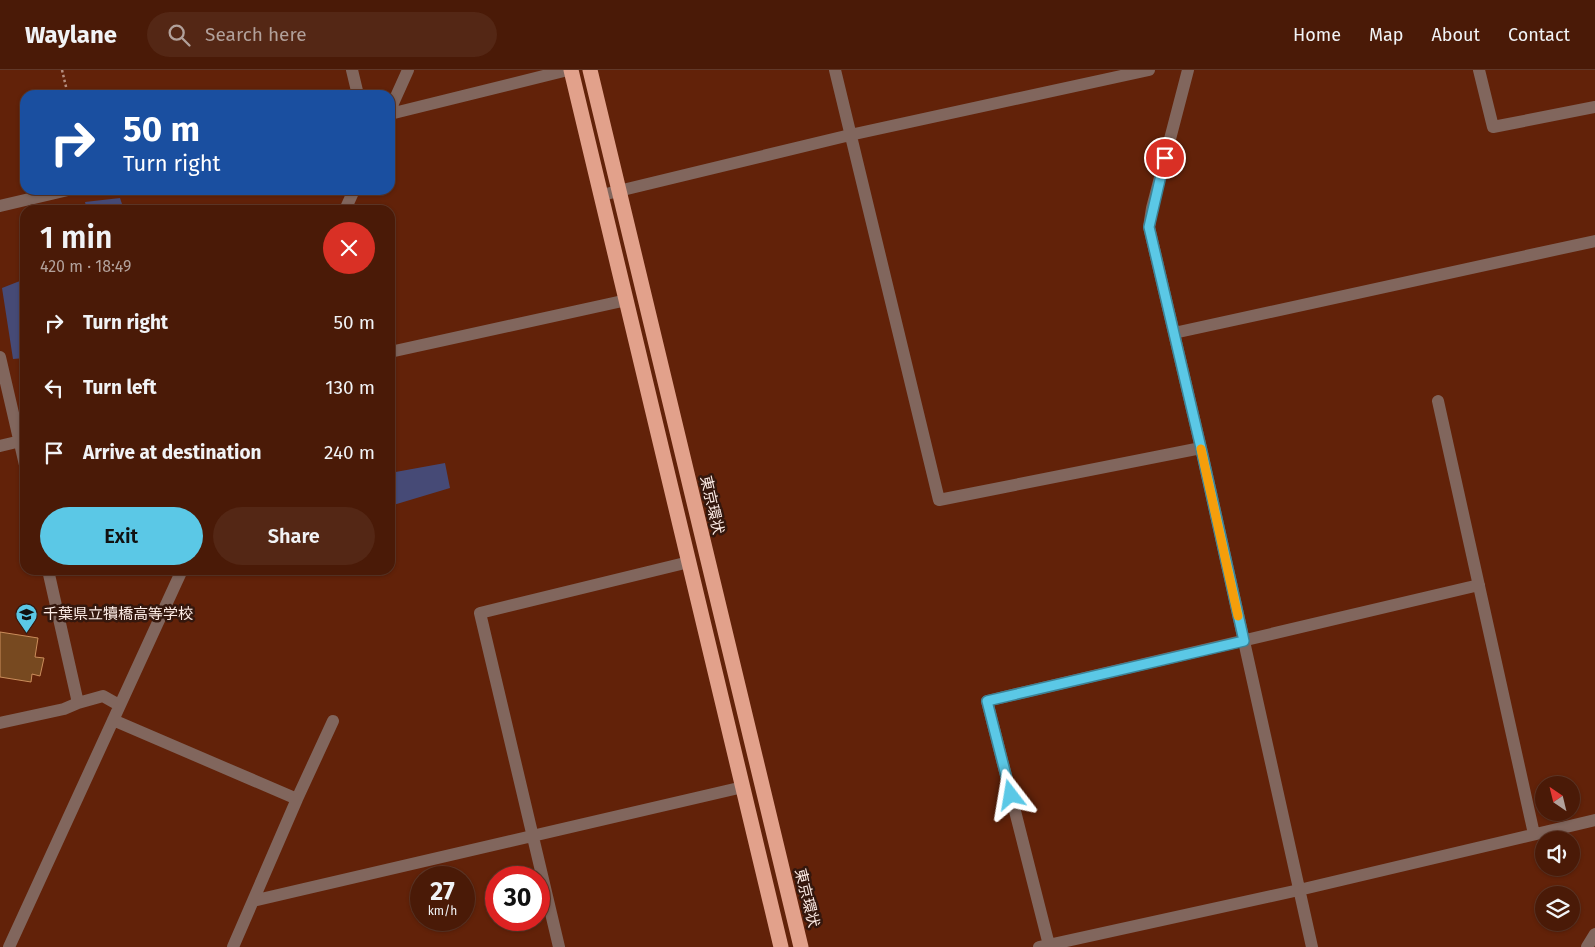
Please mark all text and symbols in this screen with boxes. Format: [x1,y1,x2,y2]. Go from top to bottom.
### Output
search box [147,12,497,57]
text: Waylane [25,21,117,49]
icon: search [165,21,193,49]
text: Search here [205,23,307,46]
text: Home [1293,24,1341,46]
text: Map [1369,24,1403,46]
text: About [1431,24,1480,46]
text: Contact [1508,24,1570,46]
text: 50 m [123,108,200,150]
icon: right [40,110,105,175]
pin [1144,137,1186,179]
icon: arrive [1151,144,1179,172]
text: Turn right [123,150,220,177]
text: 1 min [40,220,112,256]
button: close [323,222,375,274]
text: 420 m · 18:49 [40,257,131,276]
icon: right [40,309,68,337]
text: Turn right [83,311,168,334]
text: 50 m [334,311,375,334]
icon: left [40,374,68,402]
text: Turn left [83,376,157,399]
text: 130 m [325,376,375,399]
icon: arrive [40,439,68,467]
text: Arrive at destination [83,441,262,464]
text: 240 m [324,441,375,464]
street label: 東京環状 [696,474,728,536]
button: Exit [40,507,203,565]
button: Share [213,507,375,565]
school or university icon: 千葉県立犢橋高等学校 [15,602,39,633]
place label: 千葉県立犢橋高等学校 [43,605,193,623]
position arrow [984,768,1036,820]
north arrow [1535,776,1580,821]
map controls [1535,776,1580,931]
button: sound [1535,831,1580,876]
speed limit sign: 30 [485,866,550,931]
street label: 東京環状 [791,867,823,929]
text: 27 [430,877,455,907]
button: layers [1535,886,1580,931]
text: km/h [428,904,457,918]

